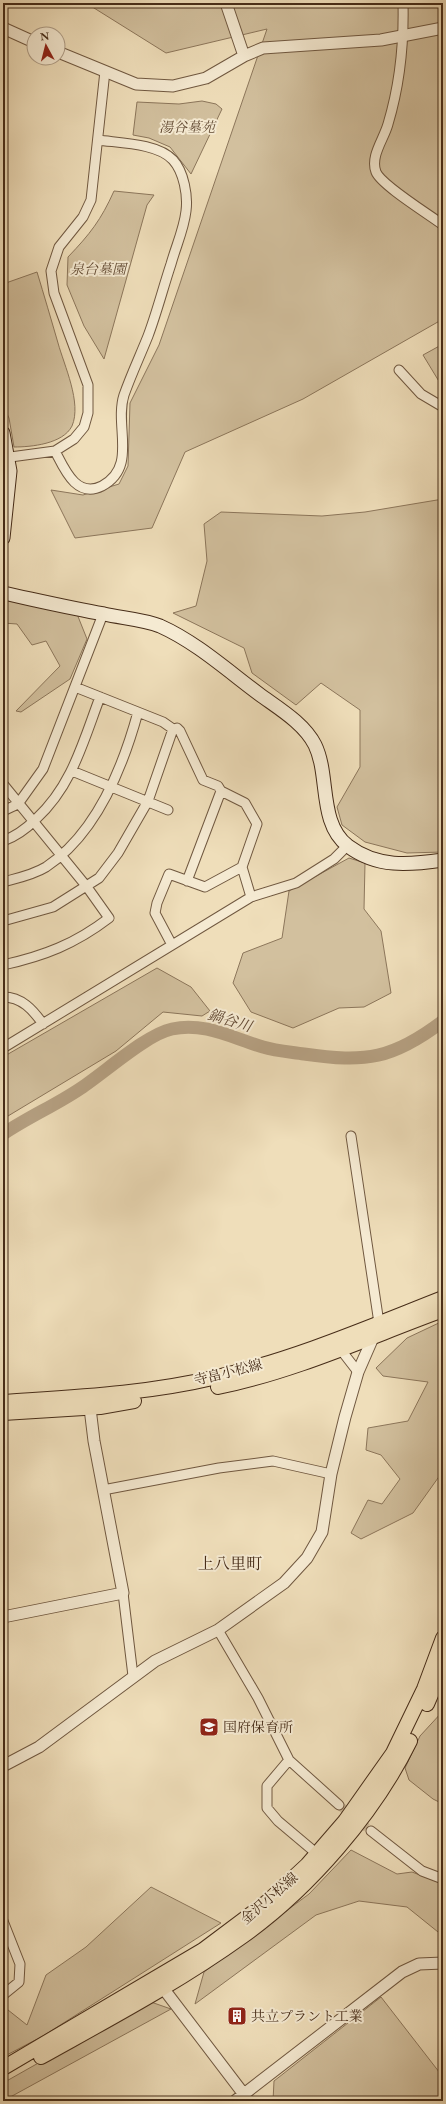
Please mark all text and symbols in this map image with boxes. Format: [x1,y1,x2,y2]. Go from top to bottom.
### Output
north arrow [26,26,66,66]
text: N [40,29,50,44]
park label: 湯谷墓苑 [159,118,217,136]
park label: 泉台墓園 [70,260,128,278]
water label: 鍋谷川 [206,1004,256,1036]
street label: 寺畠小松線 [192,1355,264,1389]
district label: 上八里町 [198,1553,262,1574]
school or university icon: 国府保育所 [198,1716,220,1738]
place label: 国府保育所 [223,1718,293,1736]
street label: 金沢小松線 [237,1868,301,1928]
building icon: 共立プラント工業 [226,2005,248,2027]
place label: 共立プラント工業 [251,2007,363,2025]

